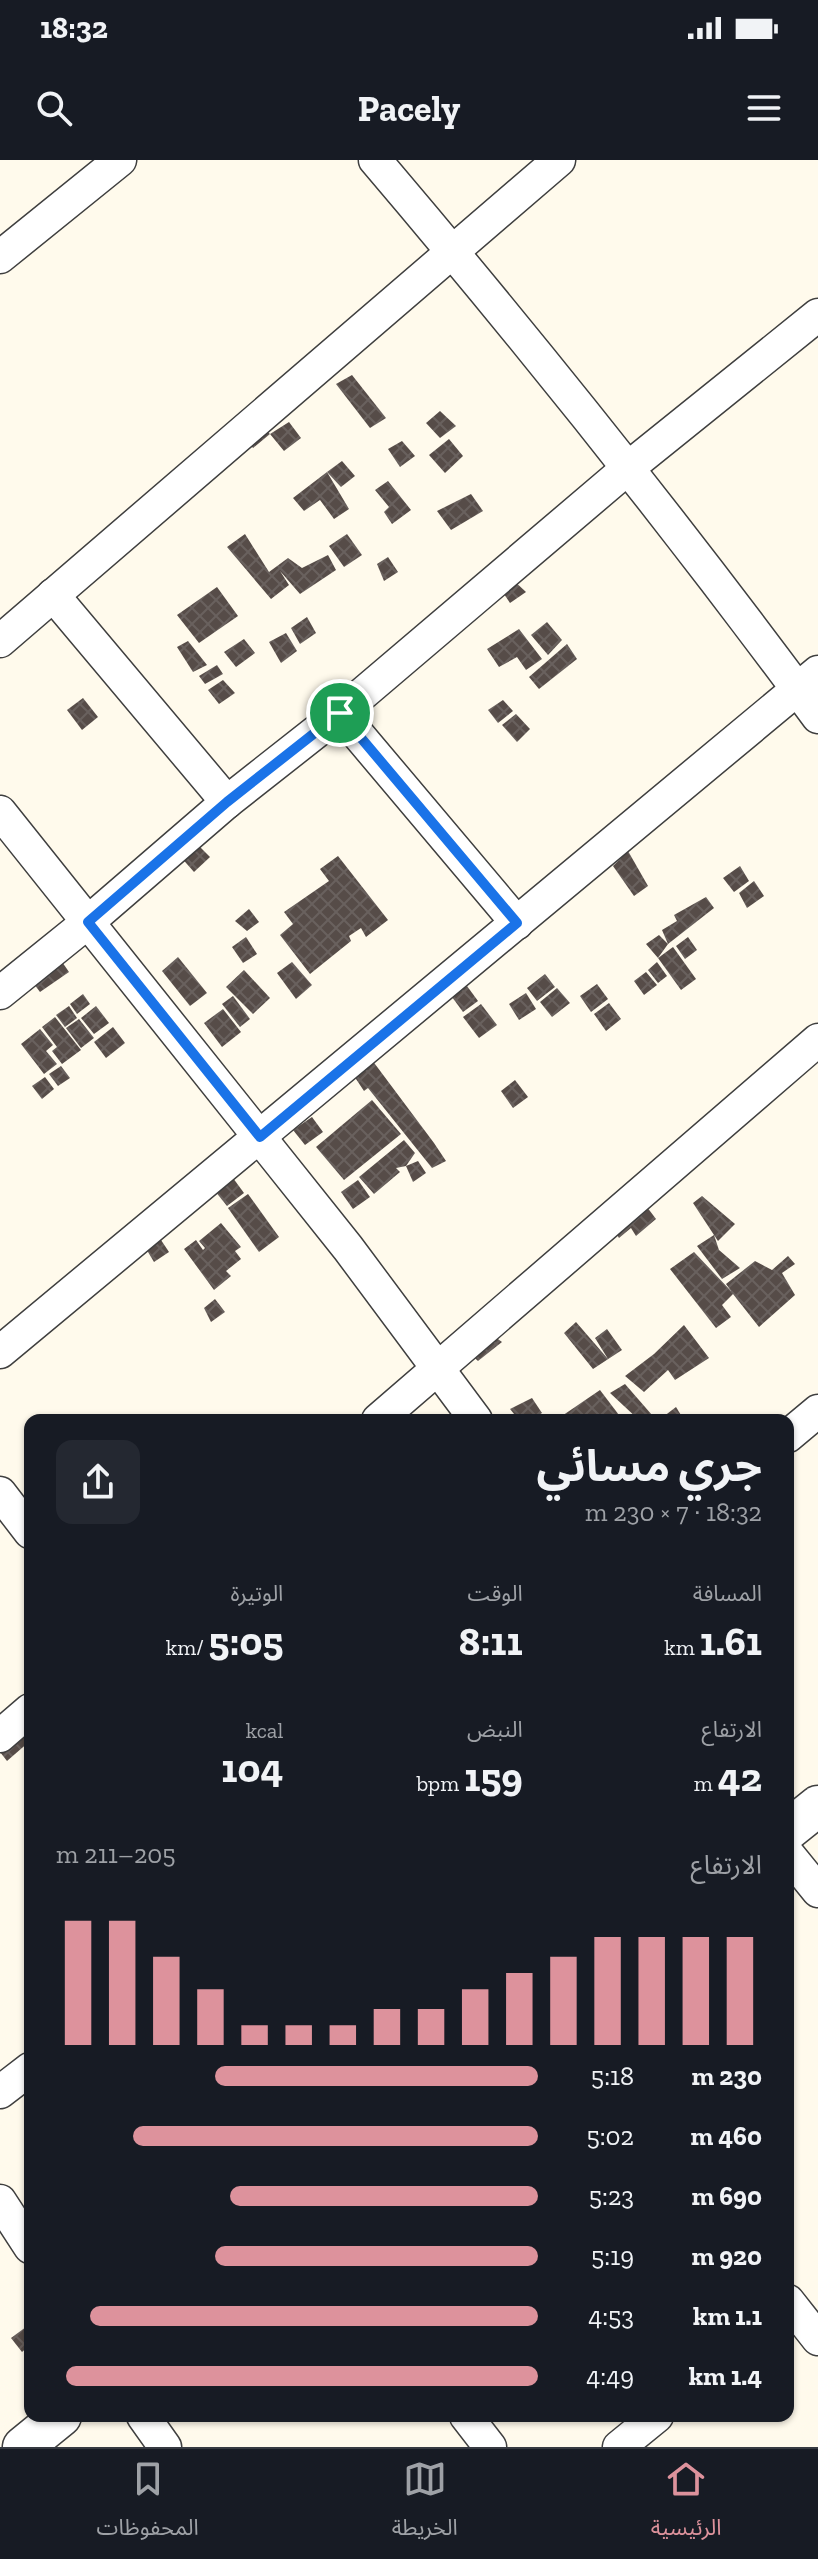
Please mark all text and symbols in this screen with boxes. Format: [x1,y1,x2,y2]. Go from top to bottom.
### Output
text: 18:32 [40,10,108,46]
icon: search [32,86,76,130]
icon: menu [742,86,786,130]
text: Pacely [358,87,460,130]
pin [306,679,374,747]
icon: arrive [318,691,362,735]
text: جري مسائي [537,1439,762,1492]
button: share [56,1440,140,1524]
text: 18:32 · 7 × 230 m [585,1496,762,1528]
text: الوتيرة [230,1580,283,1607]
text: الوقت [467,1580,523,1607]
text: المسافة [693,1580,762,1607]
text: 5:05 [209,1617,283,1665]
text: 8:11 [459,1617,523,1665]
text: 1.61 [700,1617,762,1665]
text: /km [166,1634,209,1661]
text: km [664,1634,700,1661]
text: النبض [467,1716,523,1743]
text: الارتفاع [702,1716,762,1743]
text: kcal [246,1717,283,1744]
text: 104 [221,1744,283,1792]
text: 159 [464,1753,523,1801]
text: 42 [718,1753,762,1801]
text: bpm [416,1770,464,1797]
text: m [694,1770,718,1797]
text: 205–211 m [56,1838,176,1870]
text: الارتفاع [691,1849,762,1881]
text: 5:18 [591,2060,634,2092]
text: 230 m [692,2060,762,2092]
text: 5:02 [586,2120,634,2152]
text: 460 m [691,2120,762,2152]
text: 5:23 [589,2180,634,2212]
text: 690 m [692,2180,762,2212]
text: 5:19 [591,2240,634,2272]
text: 920 m [691,2240,762,2272]
text: 4:53 [588,2300,634,2332]
text: 1.1 km [693,2300,762,2332]
text: 4:49 [586,2360,634,2392]
text: 1.4 km [689,2360,762,2392]
tab: المحفوظات [97,2457,199,2551]
tab: الخريطة [392,2457,458,2551]
tab: الرئيسية [651,2457,721,2551]

